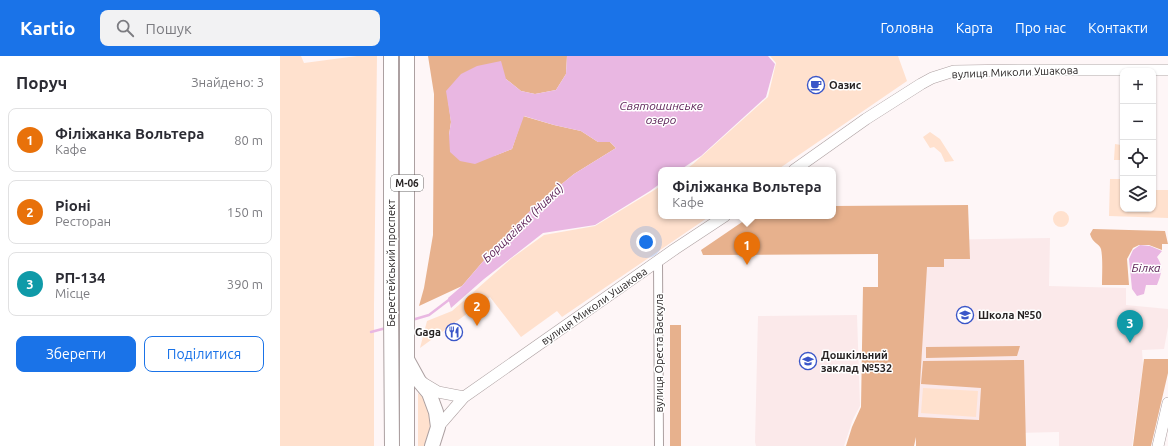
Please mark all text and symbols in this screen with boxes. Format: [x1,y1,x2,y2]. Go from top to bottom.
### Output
search box [100,10,380,46]
text: Kartio [20,17,76,39]
icon: search [114,17,136,39]
text: Пошук [146,20,192,37]
text: Головна [880,20,934,36]
text: Карта [956,20,993,36]
text: Про нас [1015,20,1066,36]
text: Контакти [1088,20,1148,36]
street label: вулиця Миколи Ушакова [952,64,1078,80]
map controls [1120,68,1156,212]
button: + [1120,68,1156,104]
text: Поруч [16,73,67,92]
text: Знайдено: 3 [191,75,264,89]
cafe icon: Оазис [806,75,826,95]
place label: Оазис [829,79,862,91]
water label: Святошинське озеро [619,99,703,126]
button: − [1120,104,1156,140]
text: Філіжанка Вольтера [55,125,204,142]
text: 1 [26,133,34,147]
text: 80 m [234,133,263,147]
button: locate [1120,140,1156,176]
text: Кафе [55,142,87,156]
popup [658,167,836,219]
road number: М-06 [391,175,423,191]
button: layers [1120,176,1156,212]
text: Філіжанка Вольтера [672,178,822,195]
water label: Борщагівка (Нивка) [480,181,567,265]
text: Кафе [672,195,704,209]
text: Ріоні [55,197,91,214]
street label: Берестейський проспект [385,199,397,327]
text: 2 [26,205,34,219]
text: 150 m [227,205,263,219]
text: Ресторан [55,214,111,228]
your location [636,232,656,252]
pin: 1 [734,232,760,265]
water label: Білка [1131,261,1161,274]
street label: вулиця Миколи Ушакова [539,265,649,347]
text: РП-134 [55,269,106,286]
text: 3 [26,277,34,291]
text: 390 m [227,277,263,291]
text: Місце [55,286,90,300]
pin: 2 [464,293,490,326]
street label: вулиця Ореста Васкула [653,294,665,412]
school or university icon: Школа №50 [955,305,975,325]
place label: Школа №50 [978,309,1042,321]
pin: 3 [1117,310,1143,343]
restaurant icon: Gaga [444,322,464,342]
place label: Gaga [415,326,441,338]
button: Зберегти [16,336,136,372]
button: Поділитися [144,336,264,372]
place label: Дошкільний заклад №532 [821,349,892,374]
school or university icon: Дошкільний заклад №532 [798,351,818,371]

